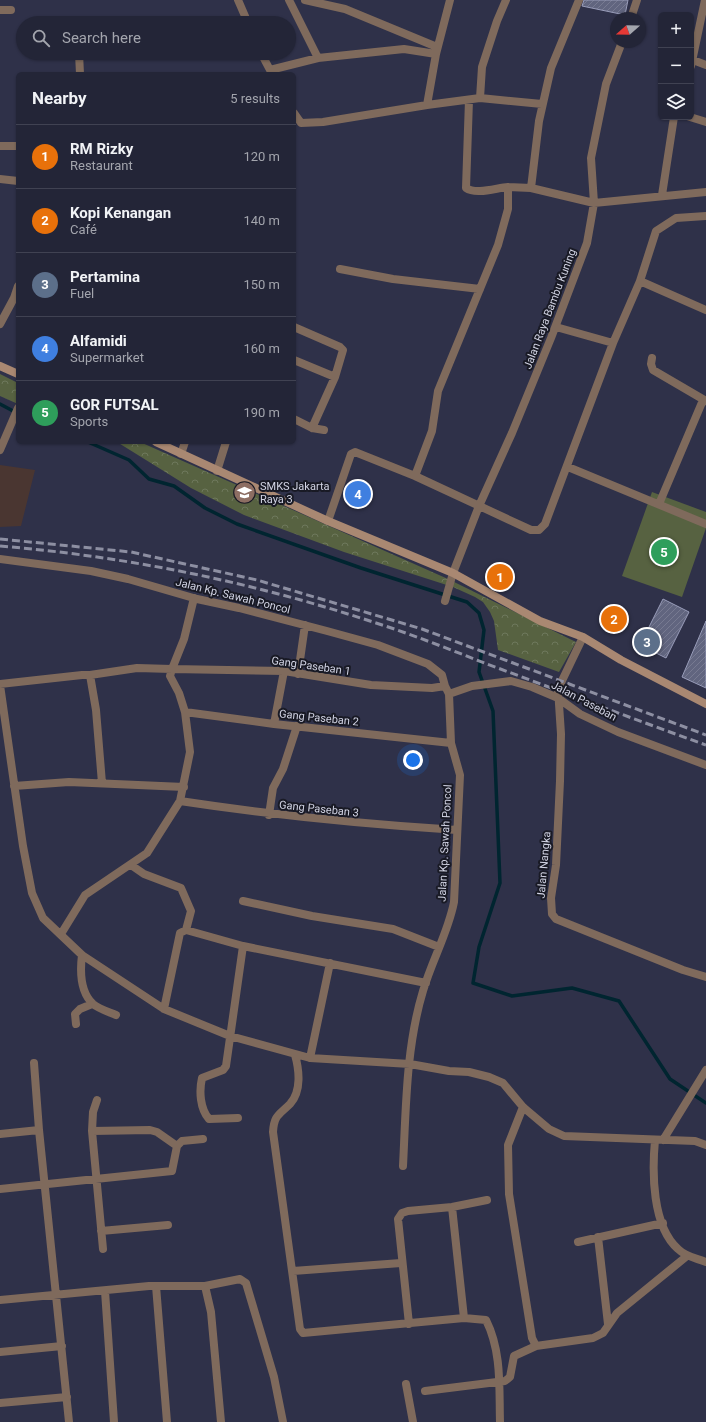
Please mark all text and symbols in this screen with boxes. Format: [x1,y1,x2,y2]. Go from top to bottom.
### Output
north arrow [610,12,646,48]
map controls [658,12,694,120]
button: + [658,12,694,48]
search box [16,16,296,60]
icon: search [30,27,52,49]
text: Search here [62,29,141,47]
button: − [658,48,694,84]
button: layers [658,84,694,120]
text: Nearby [32,88,87,108]
text: 5 results [230,91,280,106]
text: RM Rizky [70,140,133,158]
text: 1 [41,149,49,164]
text: 120 m [243,149,280,164]
text: Restaurant [70,158,133,173]
text: Kopi Kenangan [70,204,171,222]
text: 2 [41,213,49,228]
text: 140 m [243,213,280,228]
text: Café [70,222,97,237]
street label: Jalan Raya Bambu Kuning [521,247,579,371]
text: Pertamina [70,268,140,286]
text: 3 [41,277,49,292]
text: 150 m [243,277,280,292]
text: Fuel [70,286,94,301]
text: Alfamidi [70,332,127,350]
text: 4 [41,341,49,356]
text: 160 m [243,341,280,356]
text: Supermarket [70,350,144,365]
text: GOR FUTSAL [70,396,159,414]
text: 5 [41,405,49,420]
text: 190 m [243,405,280,420]
text: Sports [70,414,108,429]
school or university icon: SMKS Jakarta Raya 3 [232,479,258,505]
pin: 4 [345,479,371,509]
place label: SMKS Jakarta Raya 3 [260,480,330,506]
pin: 5 [651,537,677,567]
pin: 1 [487,562,513,592]
street label: Jalan Kp. Sawah Poncol [174,575,292,617]
pin: 2 [601,604,627,634]
pin: 3 [634,627,660,657]
street label: Gang Paseban 1 [270,654,352,678]
street label: Jalan Paseban [549,678,619,724]
street label: Gang Paseban 2 [279,707,359,729]
your location [403,750,423,770]
street label: Jalan Kp. Sawah Poncol [435,784,455,902]
street label: Gang Paseban 3 [279,798,359,820]
street label: Jalan Nangka [535,831,553,899]

